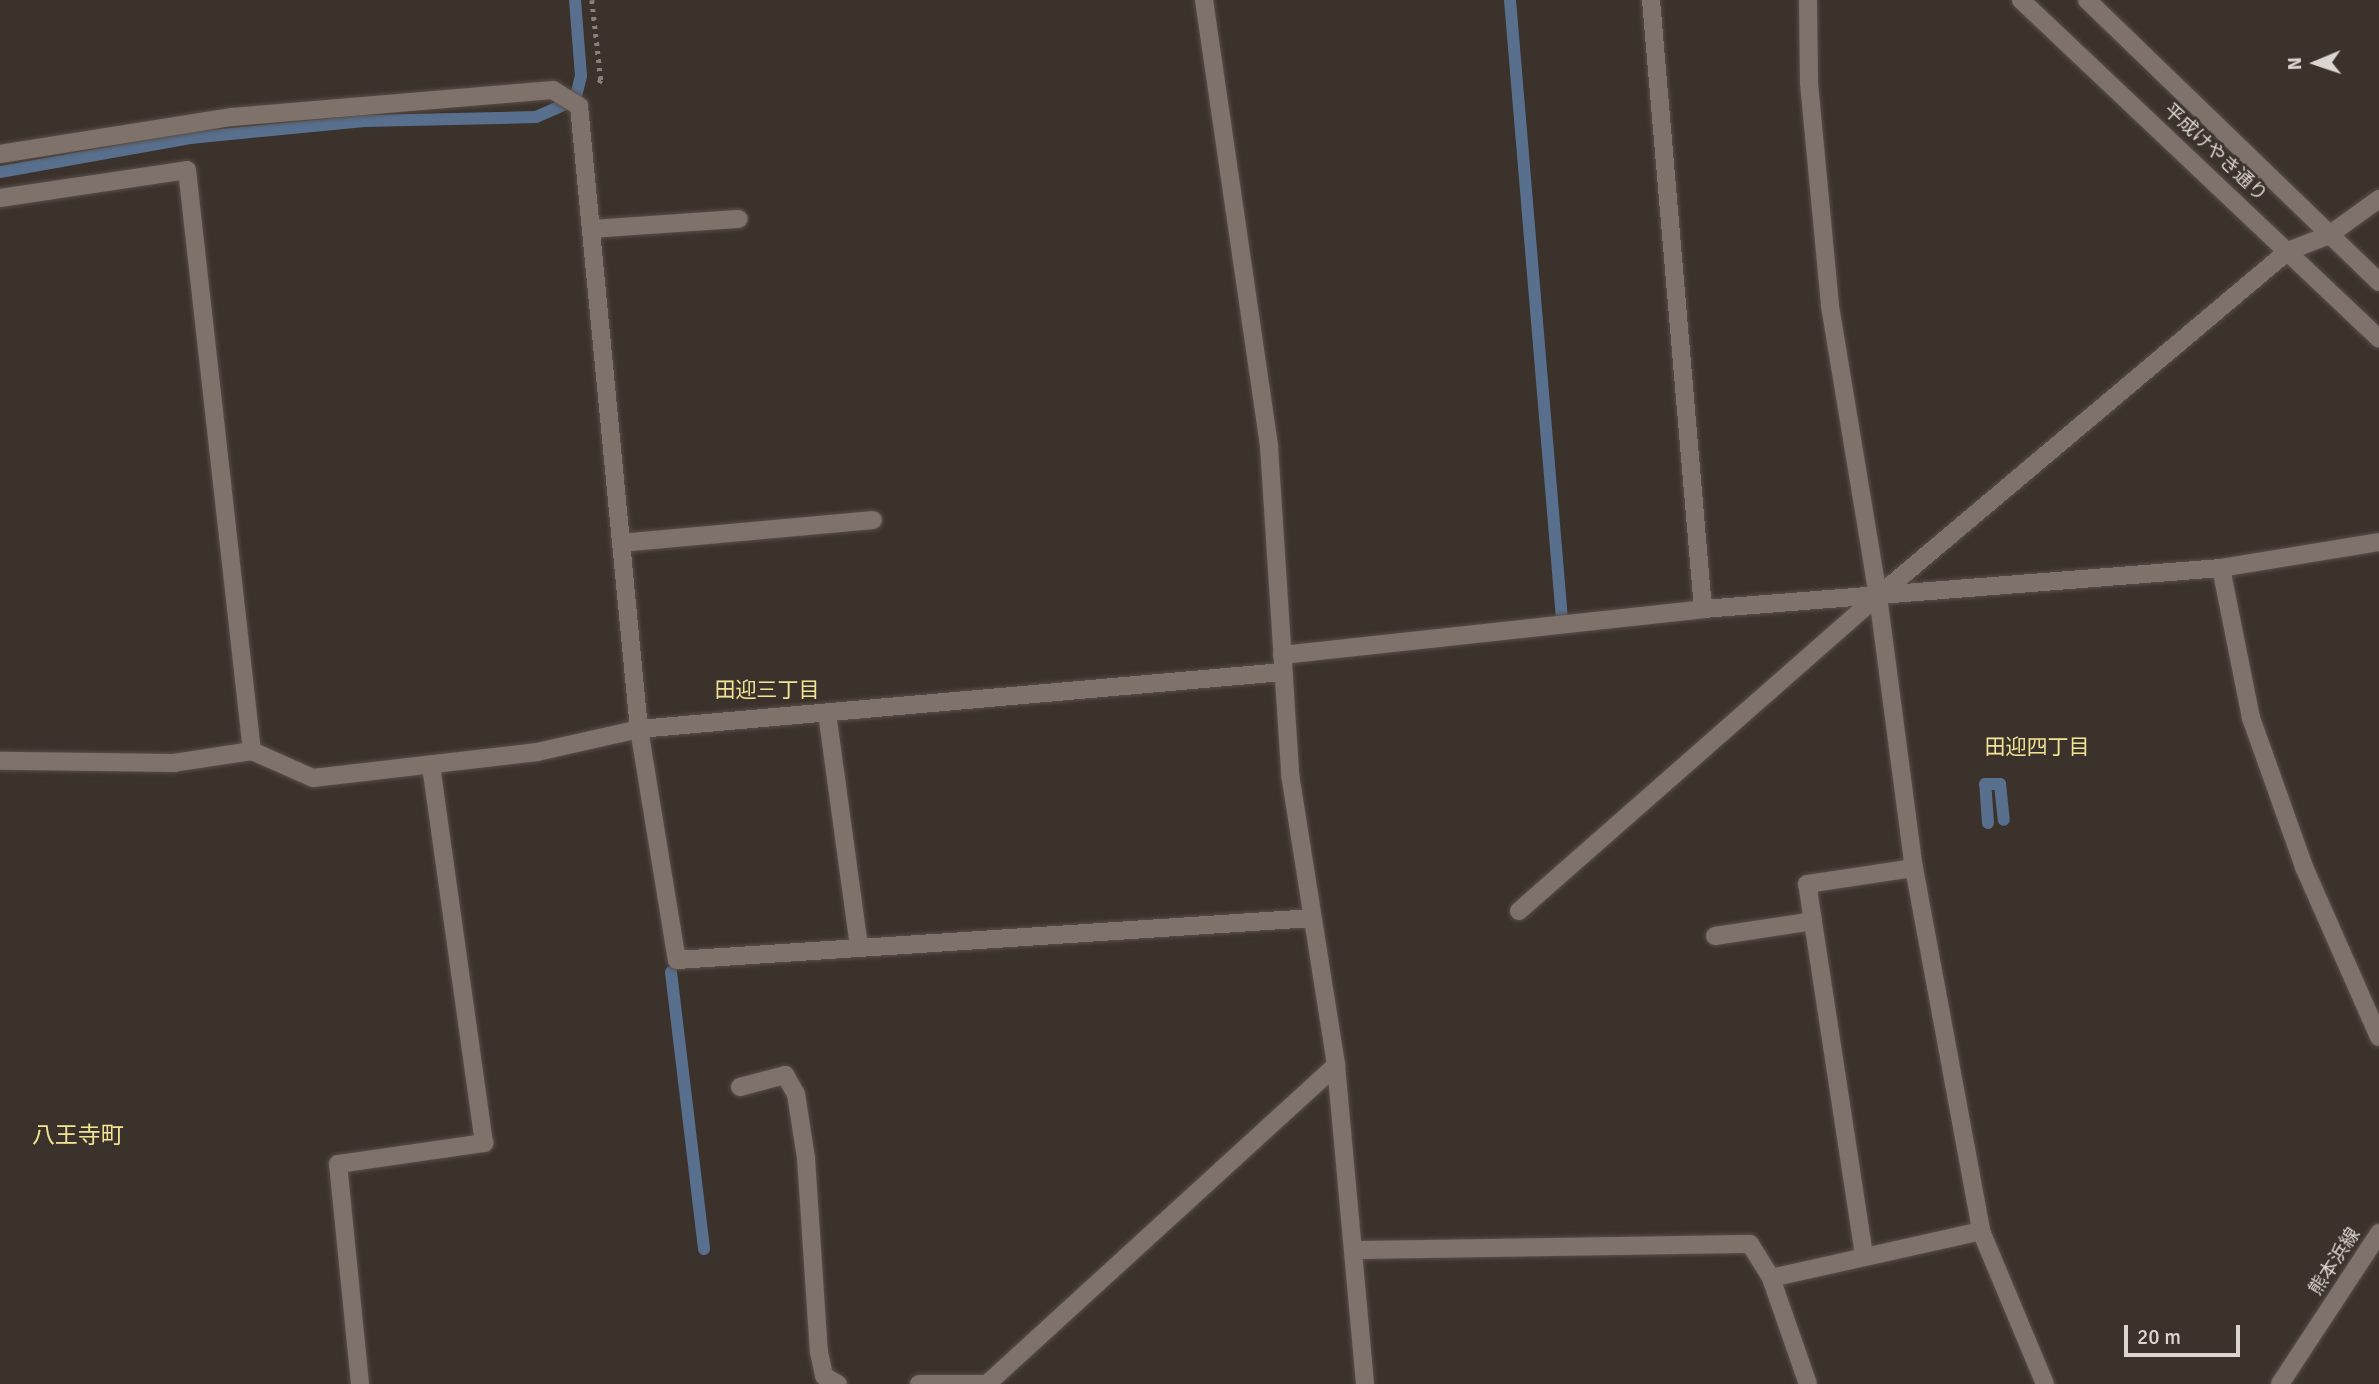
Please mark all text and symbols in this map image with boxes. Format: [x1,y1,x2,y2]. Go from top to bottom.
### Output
north arrow [2281,28,2351,98]
text: N [2283,57,2307,71]
street label: 平成けやき通り [2159,99,2271,207]
district label: 田迎三丁目 [715,677,819,703]
district label: 田迎四丁目 [1985,734,2089,760]
district label: 八王寺町 [32,1122,124,1150]
street label: 熊本浜線 [2305,1224,2365,1300]
scale bar [2127,1310,2242,1354]
text: 20 m [2137,1324,2181,1350]

